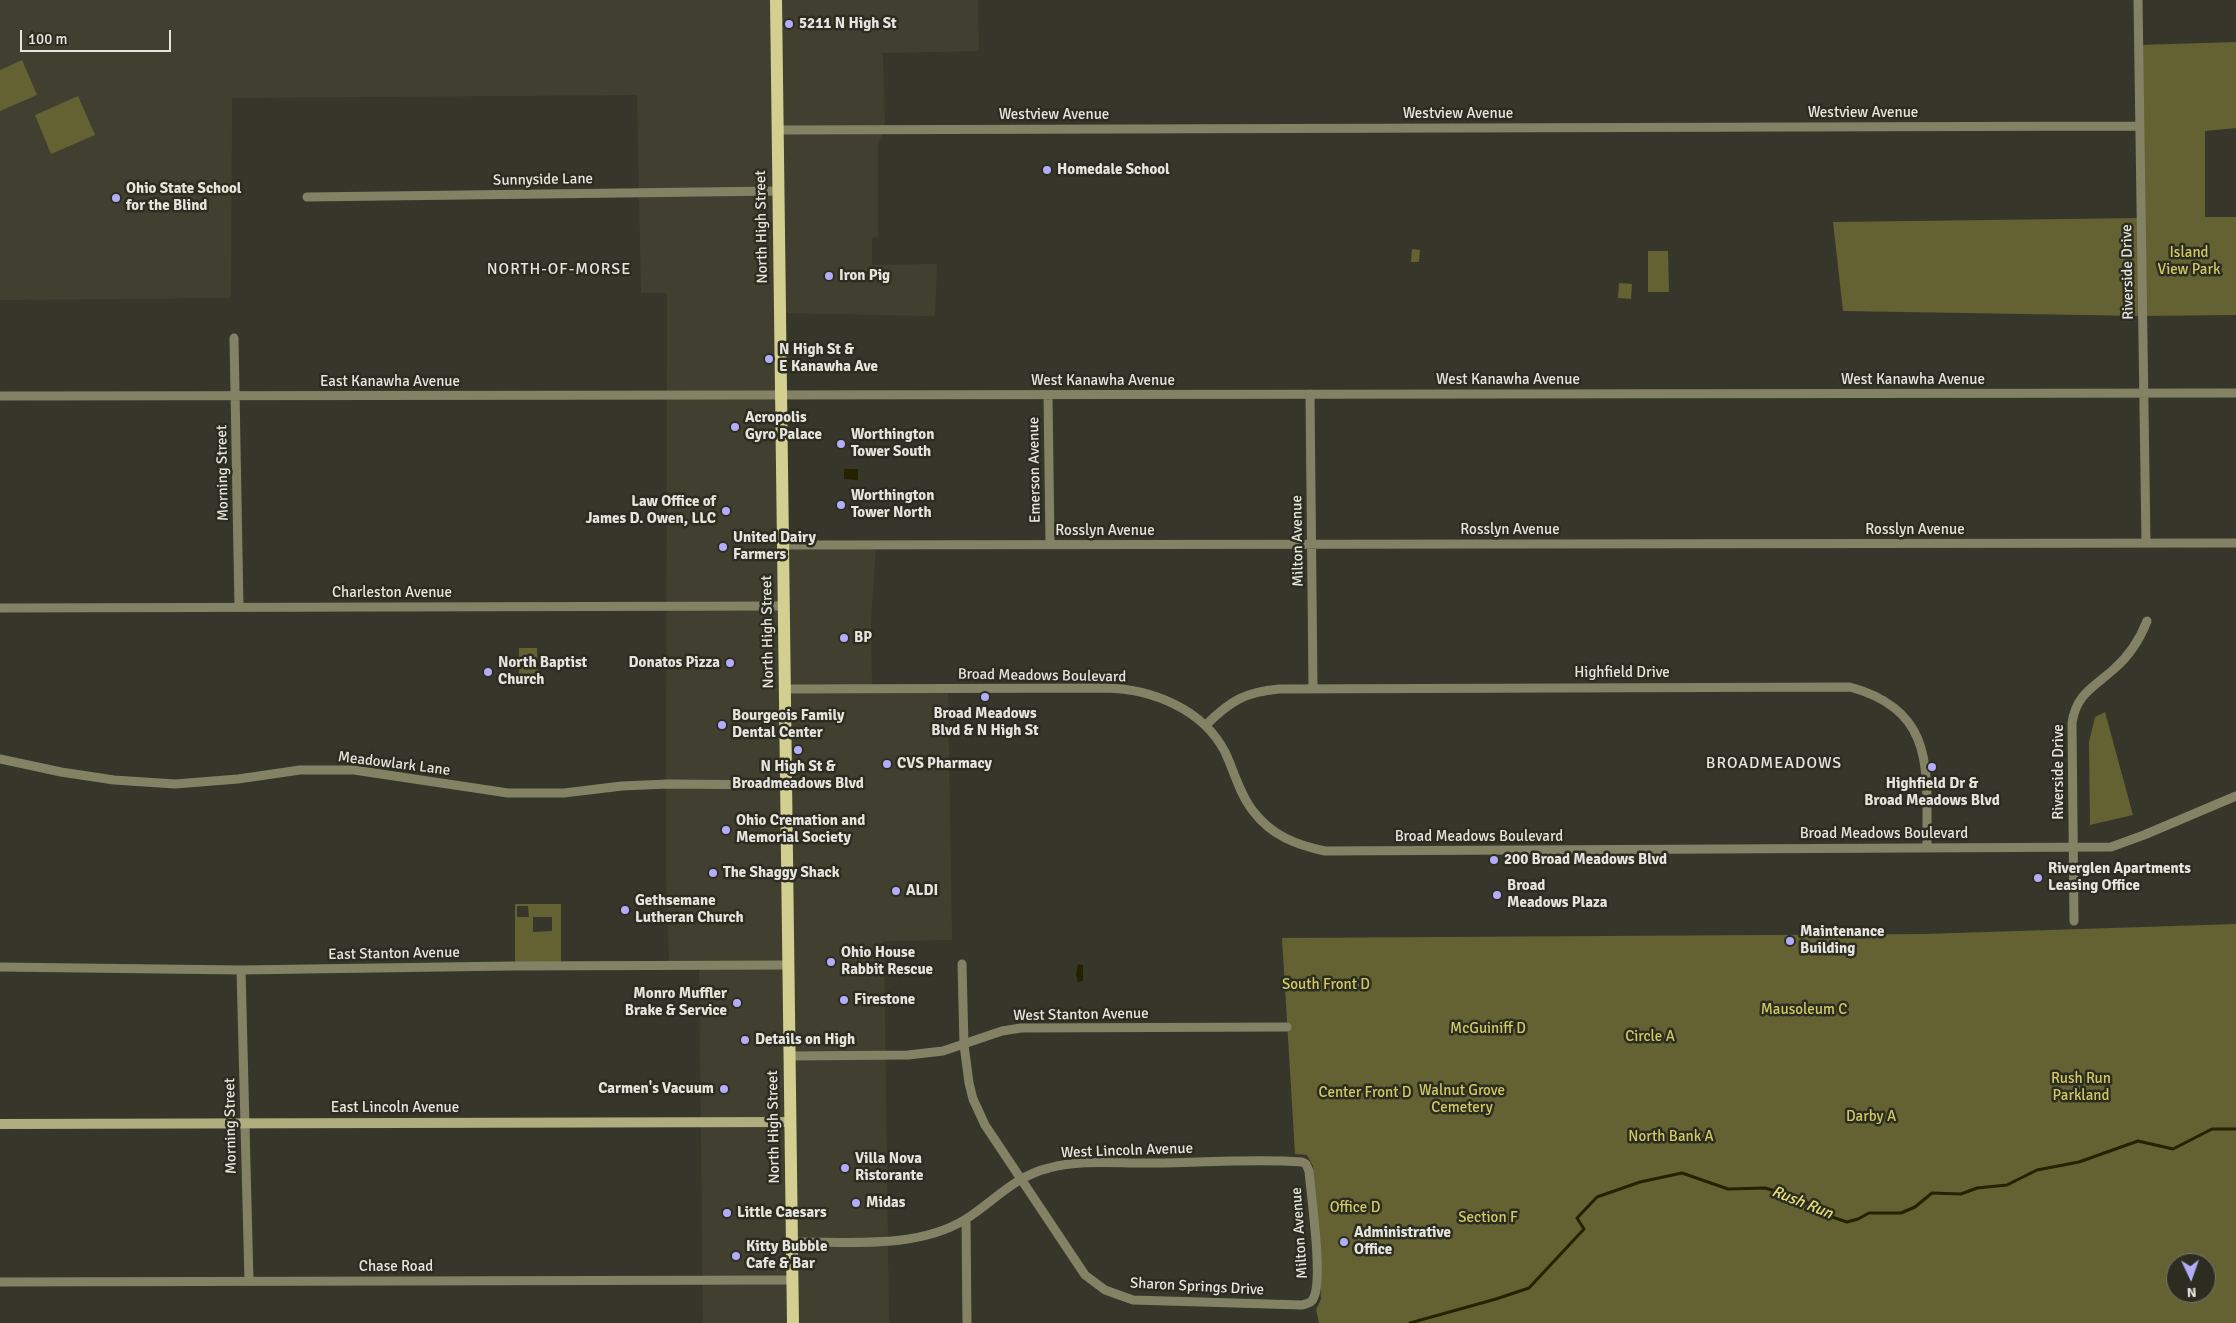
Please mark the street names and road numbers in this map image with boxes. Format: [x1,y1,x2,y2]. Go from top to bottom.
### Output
street label: Westview Avenue [1808,104,1918,122]
street label: Westview Avenue [1403,105,1513,123]
street label: Westview Avenue [999,106,1109,124]
street label: Sunnyside Lane [493,170,593,190]
street label: North High Street [752,170,772,284]
street label: Riverside Drive [2118,224,2138,320]
street label: West Kanawha Avenue [1436,371,1580,389]
street label: West Kanawha Avenue [1841,371,1985,389]
street label: West Kanawha Avenue [1031,372,1175,390]
street label: East Kanawha Avenue [320,373,460,391]
street label: Emerson Avenue [1025,417,1045,523]
street label: Morning Street [213,425,233,521]
street label: Milton Avenue [1288,495,1308,587]
street label: Rosslyn Avenue [1460,521,1560,539]
street label: Rosslyn Avenue [1865,521,1965,539]
street label: Rosslyn Avenue [1055,522,1155,540]
street label: North High Street [758,575,778,689]
street label: Charleston Avenue [332,584,452,602]
street label: Highfield Drive [1574,664,1670,682]
street label: Broad Meadows Boulevard [958,666,1126,686]
street label: Riverside Drive [2050,724,2068,820]
street label: Meadowlark Lane [337,748,451,780]
street label: Broad Meadows Boulevard [1800,825,1968,843]
street label: Broad Meadows Boulevard [1395,828,1563,846]
street label: East Stanton Avenue [328,944,460,964]
street label: West Stanton Avenue [1013,1005,1149,1025]
street label: North High Street [764,1070,784,1184]
street label: Morning Street [221,1078,241,1174]
street label: East Lincoln Avenue [331,1099,459,1117]
street label: West Lincoln Avenue [1061,1140,1193,1162]
street label: Milton Avenue [1288,1187,1312,1279]
street label: Chase Road [359,1258,433,1276]
street label: Sharon Springs Drive [1129,1274,1265,1300]

